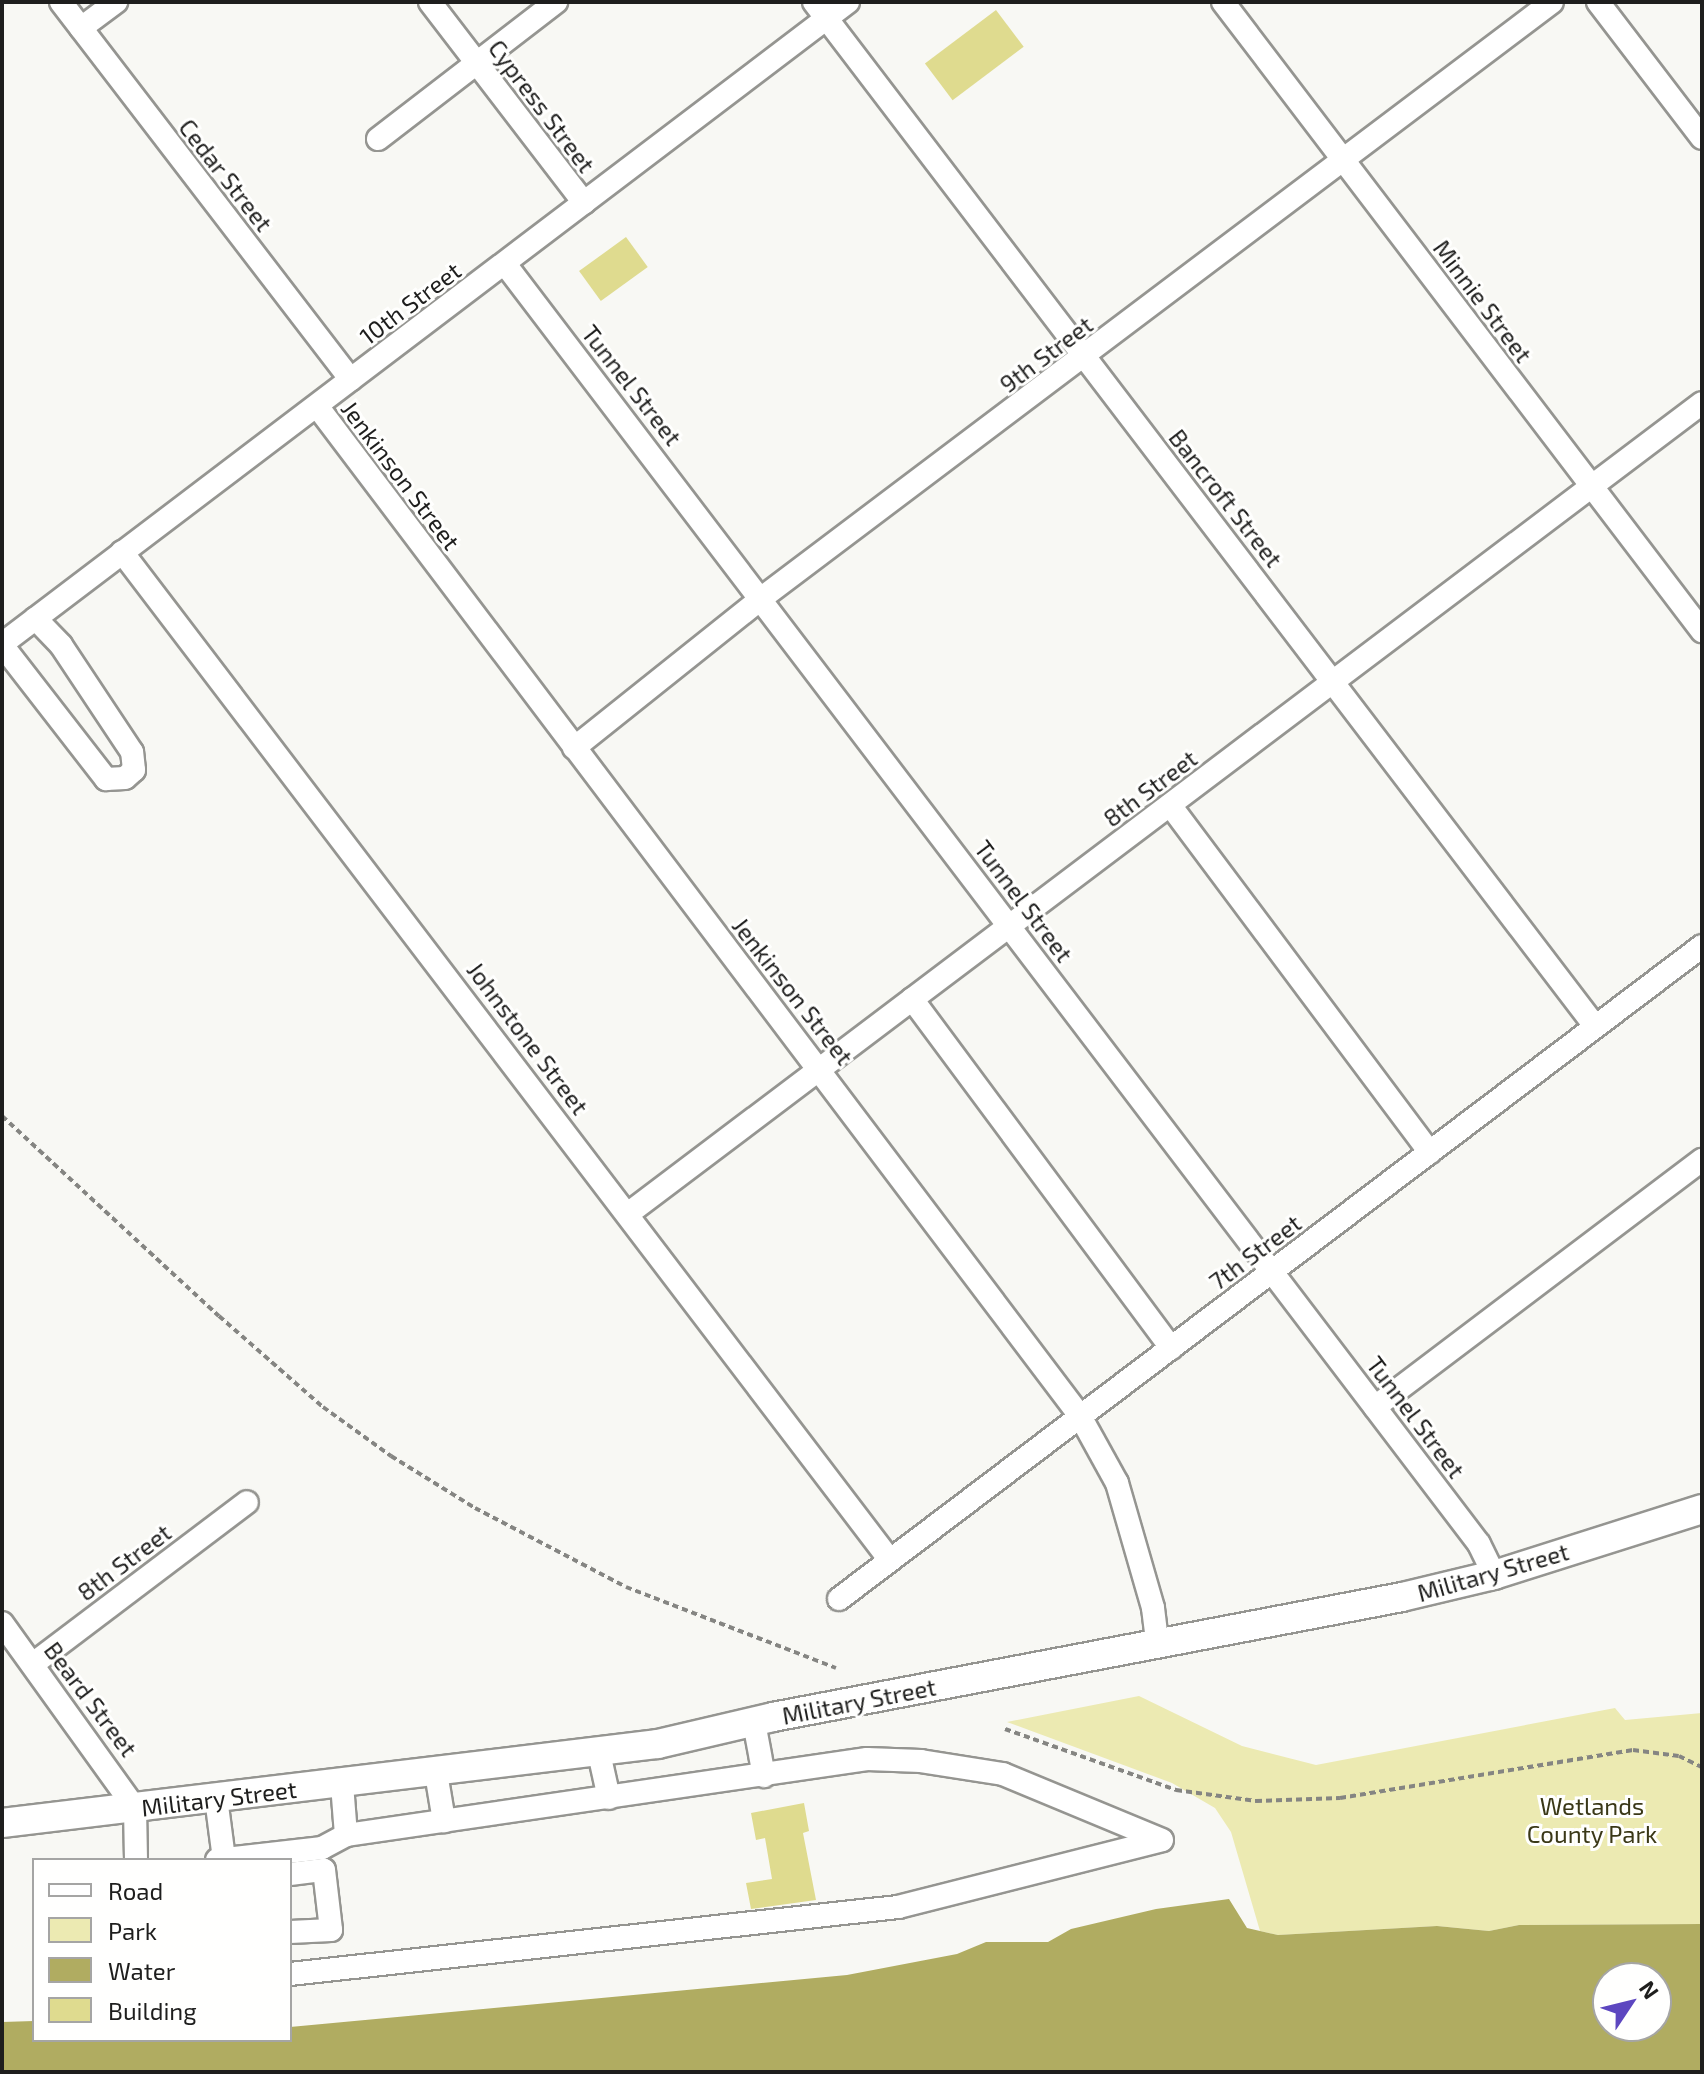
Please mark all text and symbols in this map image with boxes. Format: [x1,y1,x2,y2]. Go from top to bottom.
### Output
street label: Cypress Street [483,34,601,178]
street label: Cedar Street [173,113,279,237]
street label: Minnie Street [1428,234,1538,368]
street label: 10th Street [354,256,466,350]
street label: 9th Street [994,310,1098,398]
street label: Tunnel Street [576,319,688,451]
street label: Jenkinson Street [336,395,466,555]
street label: Bancroft Street [1163,423,1289,573]
street label: 8th Street [1098,743,1202,833]
street label: Tunnel Street [969,834,1079,968]
street label: Jenkinson Street [727,912,859,1070]
street label: Johnstone Street [461,956,595,1120]
street label: 7th Street [1203,1208,1307,1296]
street label: Tunnel Street [1361,1350,1471,1484]
street label: 8th Street [72,1517,176,1607]
street label: Military Street [1414,1537,1572,1607]
street label: Beard Street [39,1636,143,1762]
street label: Military Street [779,1672,939,1730]
street label: Military Street [139,1774,299,1822]
park label: Wetlands County Park [1526,1792,1658,1848]
legend [32,1858,292,2042]
text: Road [108,1876,163,1905]
text: Park [108,1916,157,1945]
text: Water [108,1956,175,1985]
north arrow [1592,1962,1672,2042]
text: N [1635,1975,1665,2003]
text: Building [108,1996,197,2025]

